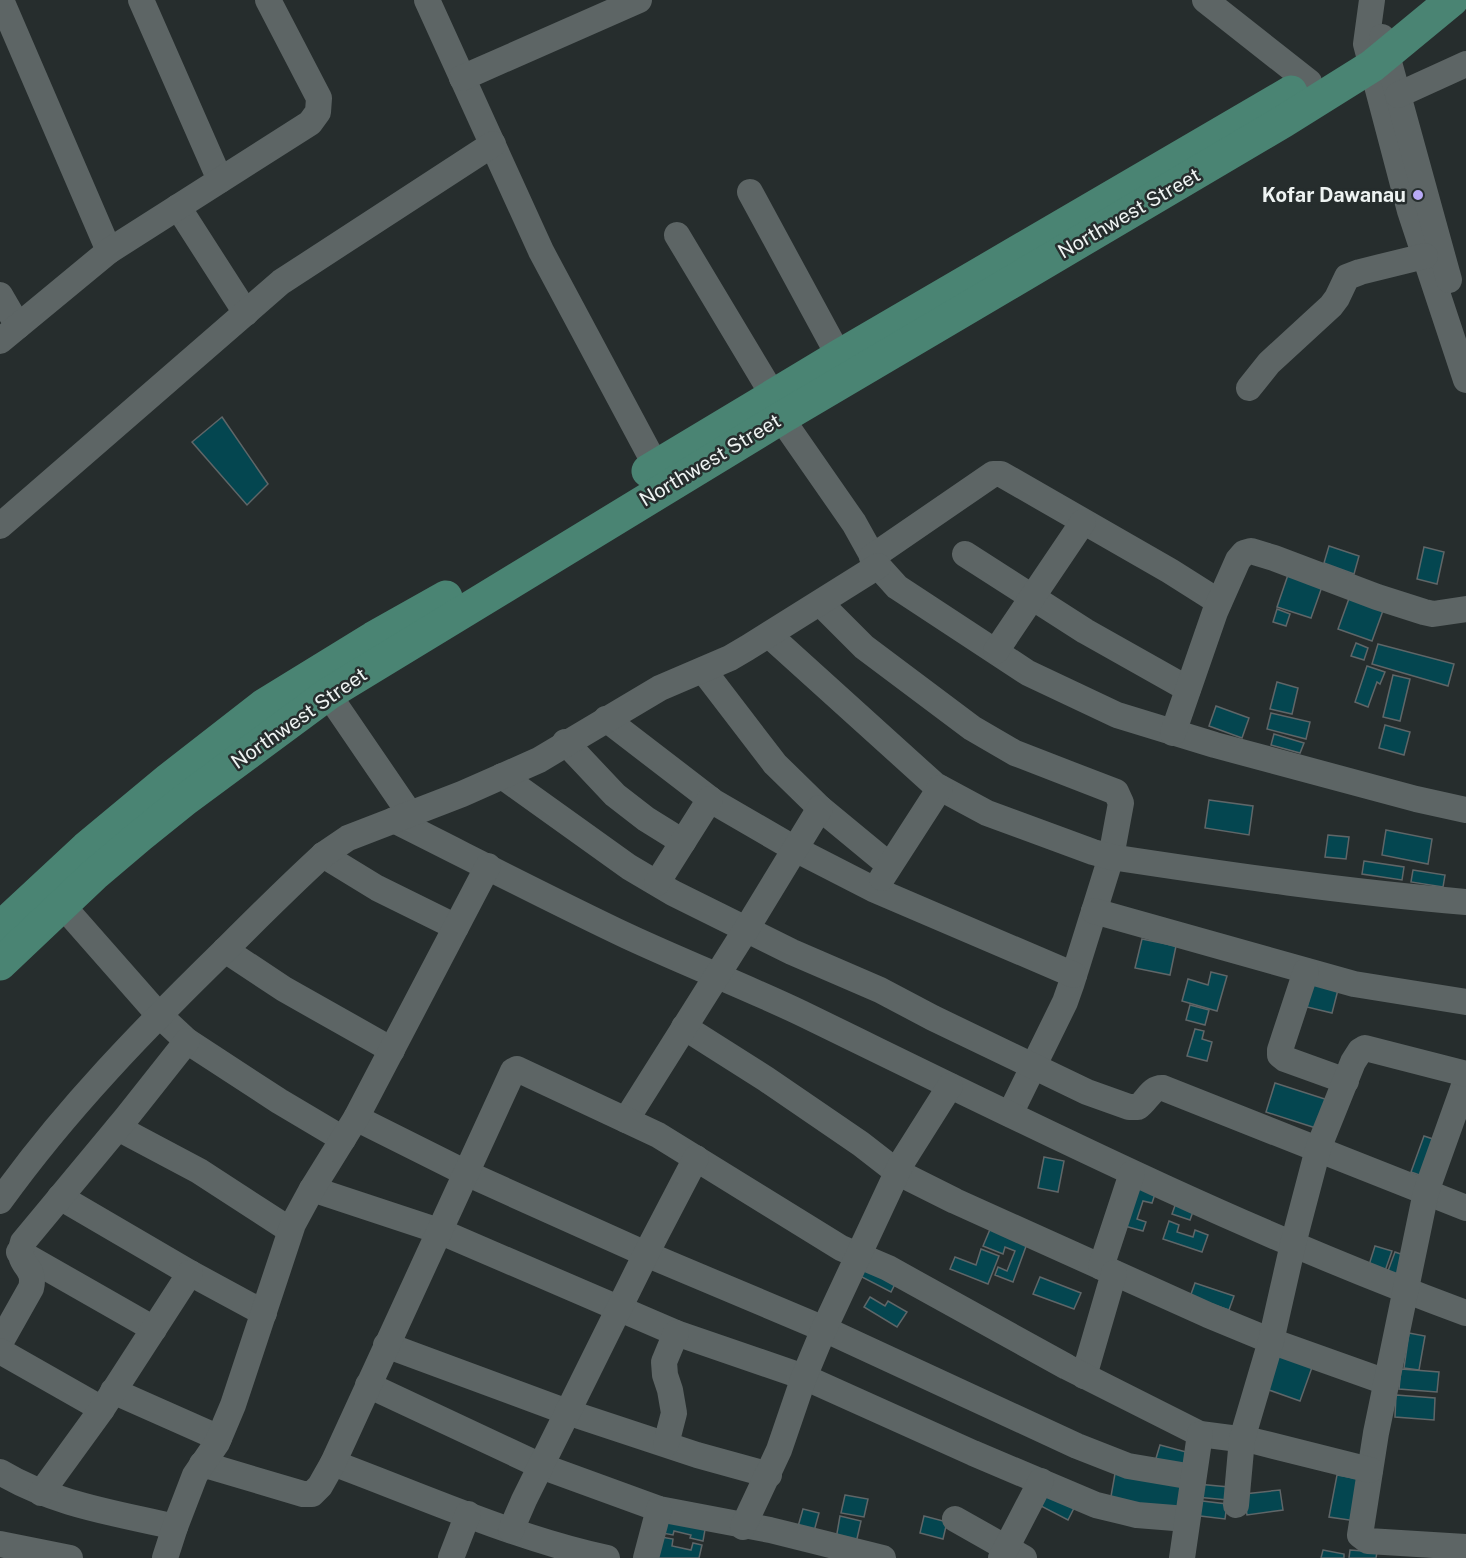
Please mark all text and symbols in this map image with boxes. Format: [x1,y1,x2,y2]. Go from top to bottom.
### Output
street label: Northwest Street [1054,163,1204,263]
place label: Kofar Dawanau [1262,183,1406,207]
marker: Kofar Dawanau [1411,188,1425,202]
street label: Northwest Street [635,408,785,512]
street label: Northwest Street [226,662,372,774]

